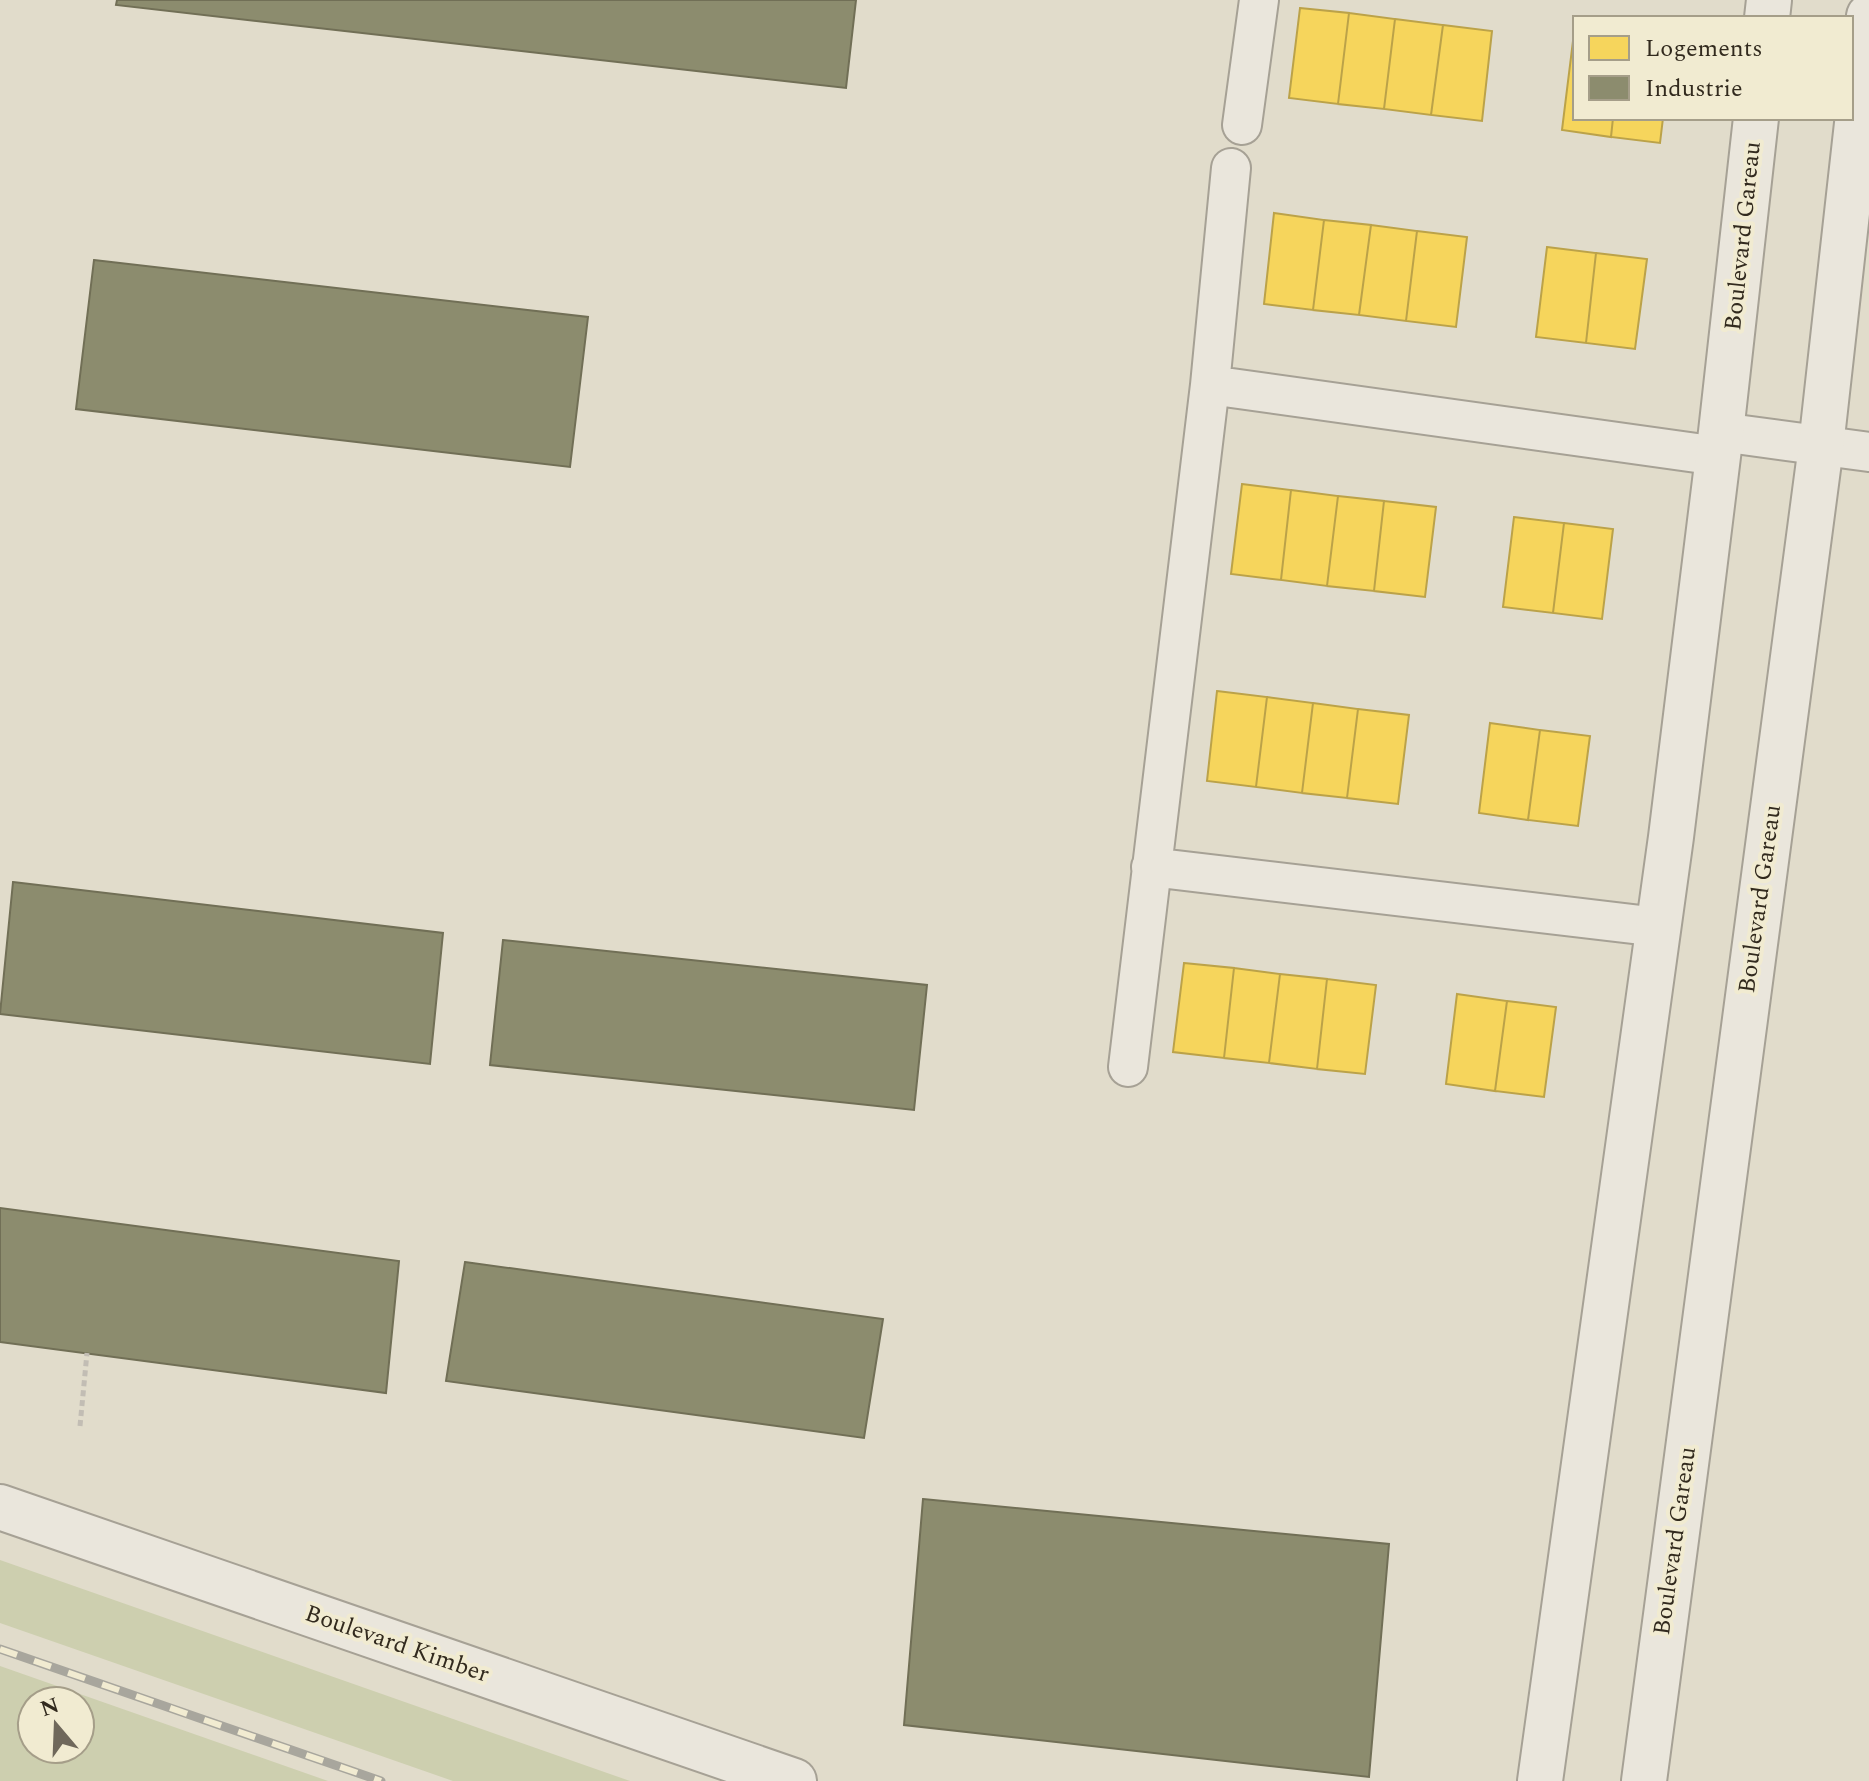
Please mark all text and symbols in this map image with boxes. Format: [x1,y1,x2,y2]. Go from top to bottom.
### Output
legend [1573,16,1853,120]
text: Logements [1645,31,1763,67]
text: Industrie [1645,71,1743,107]
street label: Boulevard Gareau [1715,140,1771,332]
street label: Boulevard Gareau [1729,802,1791,996]
street label: Boulevard Gareau [1644,1444,1706,1638]
street label: Boulevard Kimber [300,1596,494,1692]
north arrow [16,1685,96,1765]
text: N [36,1689,64,1726]

